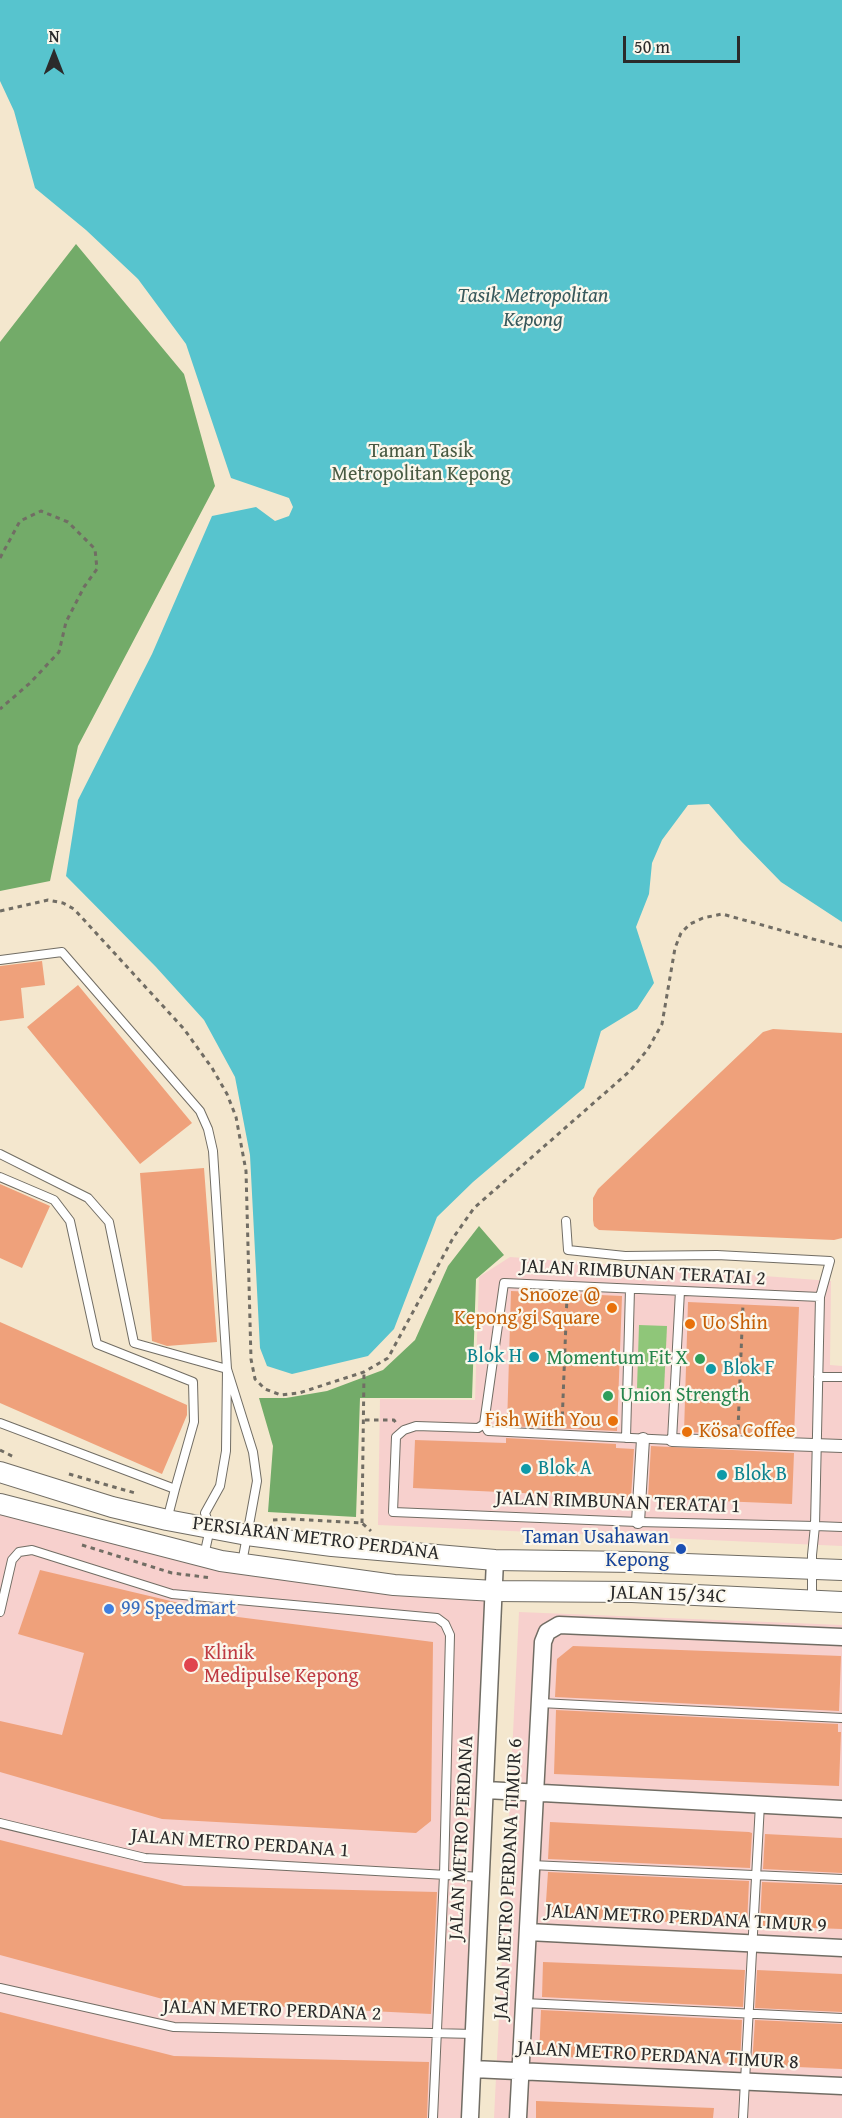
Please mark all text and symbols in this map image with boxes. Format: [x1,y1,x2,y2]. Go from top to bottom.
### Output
north arrow [24,24,84,84]
text: N [49,24,59,48]
scale bar [626,24,743,62]
text: 50 m [634,33,670,60]
water label: Tasik Metropolitan Kepong [458,284,608,334]
park label: Taman Tasik Metropolitan Kepong [332,440,510,487]
street label: JALAN RIMBUNAN TERATAI 2 [520,1255,766,1291]
place label: Snooze @ Kepong’gi Square [454,1284,600,1331]
marker: Snooze @ Kepong’gi Square [605,1301,619,1315]
place label: Uo Shin [702,1312,768,1336]
marker: Uo Shin [683,1317,697,1331]
place label: Blok H [467,1345,522,1369]
place label: Momentum Fit X [547,1347,688,1371]
marker: Blok H [527,1350,541,1364]
marker: Momentum Fit X [693,1352,707,1366]
place label: Blok F [723,1357,774,1381]
marker: Blok F [704,1362,718,1376]
place label: Union Strength [620,1384,749,1408]
marker: Union Strength [601,1389,615,1403]
place label: Fish With You [485,1409,601,1433]
marker: Fish With You [606,1414,620,1428]
place label: Kösa Coffee [699,1420,796,1444]
marker: Kösa Coffee [680,1425,694,1439]
place label: Blok A [538,1457,592,1481]
marker: Blok A [519,1462,533,1476]
place label: Blok B [734,1463,787,1487]
marker: Blok B [715,1468,729,1482]
street label: JALAN RIMBUNAN TERATAI 1 [495,1487,741,1519]
street label: PERSIARAN METRO PERDANA [191,1512,441,1566]
place label: Taman Usahawan Kepong [522,1526,669,1573]
marker: Taman Usahawan Kepong [674,1542,688,1556]
street label: JALAN 15/34C [609,1581,727,1609]
place label: 99 Speedmart [121,1597,236,1621]
marker: 99 Speedmart [102,1602,116,1616]
place label: Klinik Medipulse Kepong [204,1642,358,1689]
marker: Klinik Medipulse Kepong [182,1656,200,1674]
street label: JALAN METRO PERDANA [445,1735,479,1941]
street label: JALAN METRO PERDANA TIMUR 6 [490,1738,528,2020]
street label: JALAN METRO PERDANA 1 [130,1824,350,1864]
street label: JALAN METRO PERDANA TIMUR 9 [545,1900,827,1938]
street label: JALAN METRO PERDANA 2 [162,1995,382,2027]
street label: JALAN METRO PERDANA TIMUR 8 [517,2037,799,2075]

